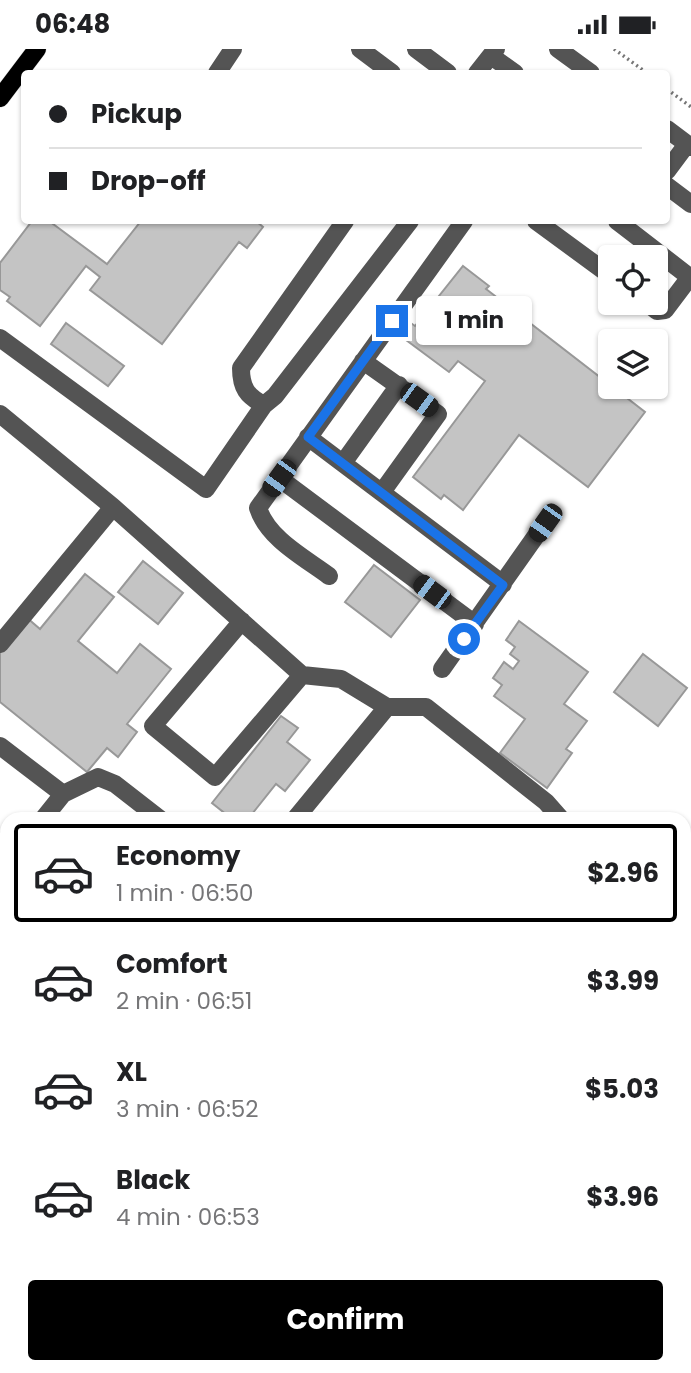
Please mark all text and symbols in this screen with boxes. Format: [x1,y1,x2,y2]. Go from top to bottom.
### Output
text: 06:48 [35,6,110,42]
text: Pickup [91,96,182,132]
text: Drop-off [91,163,206,199]
map controls [598,245,668,399]
button: locate [598,245,668,315]
callout: 1 min [416,296,532,345]
text: 1 min [444,304,504,336]
route end [376,305,408,337]
button: layers [598,329,668,399]
car [396,379,443,421]
car [259,455,300,501]
car [525,500,566,546]
car [409,571,456,613]
route start [448,623,480,655]
text: Economy [116,838,240,874]
icon: car [32,842,95,905]
text: $2.96 [587,855,659,891]
text: 1 min · 06:50 [116,877,254,909]
text: Comfort [116,946,228,982]
icon: car [32,950,95,1013]
text: $3.99 [587,963,659,999]
text: 2 min · 06:51 [116,985,252,1017]
text: XL [116,1054,147,1090]
icon: car [32,1058,95,1121]
text: $5.03 [585,1071,659,1107]
text: 3 min · 06:52 [116,1093,259,1125]
text: Black [116,1162,190,1198]
icon: car [32,1166,95,1229]
text: $3.96 [586,1179,659,1215]
text: 4 min · 06:53 [116,1201,260,1233]
button: Confirm [28,1280,663,1360]

